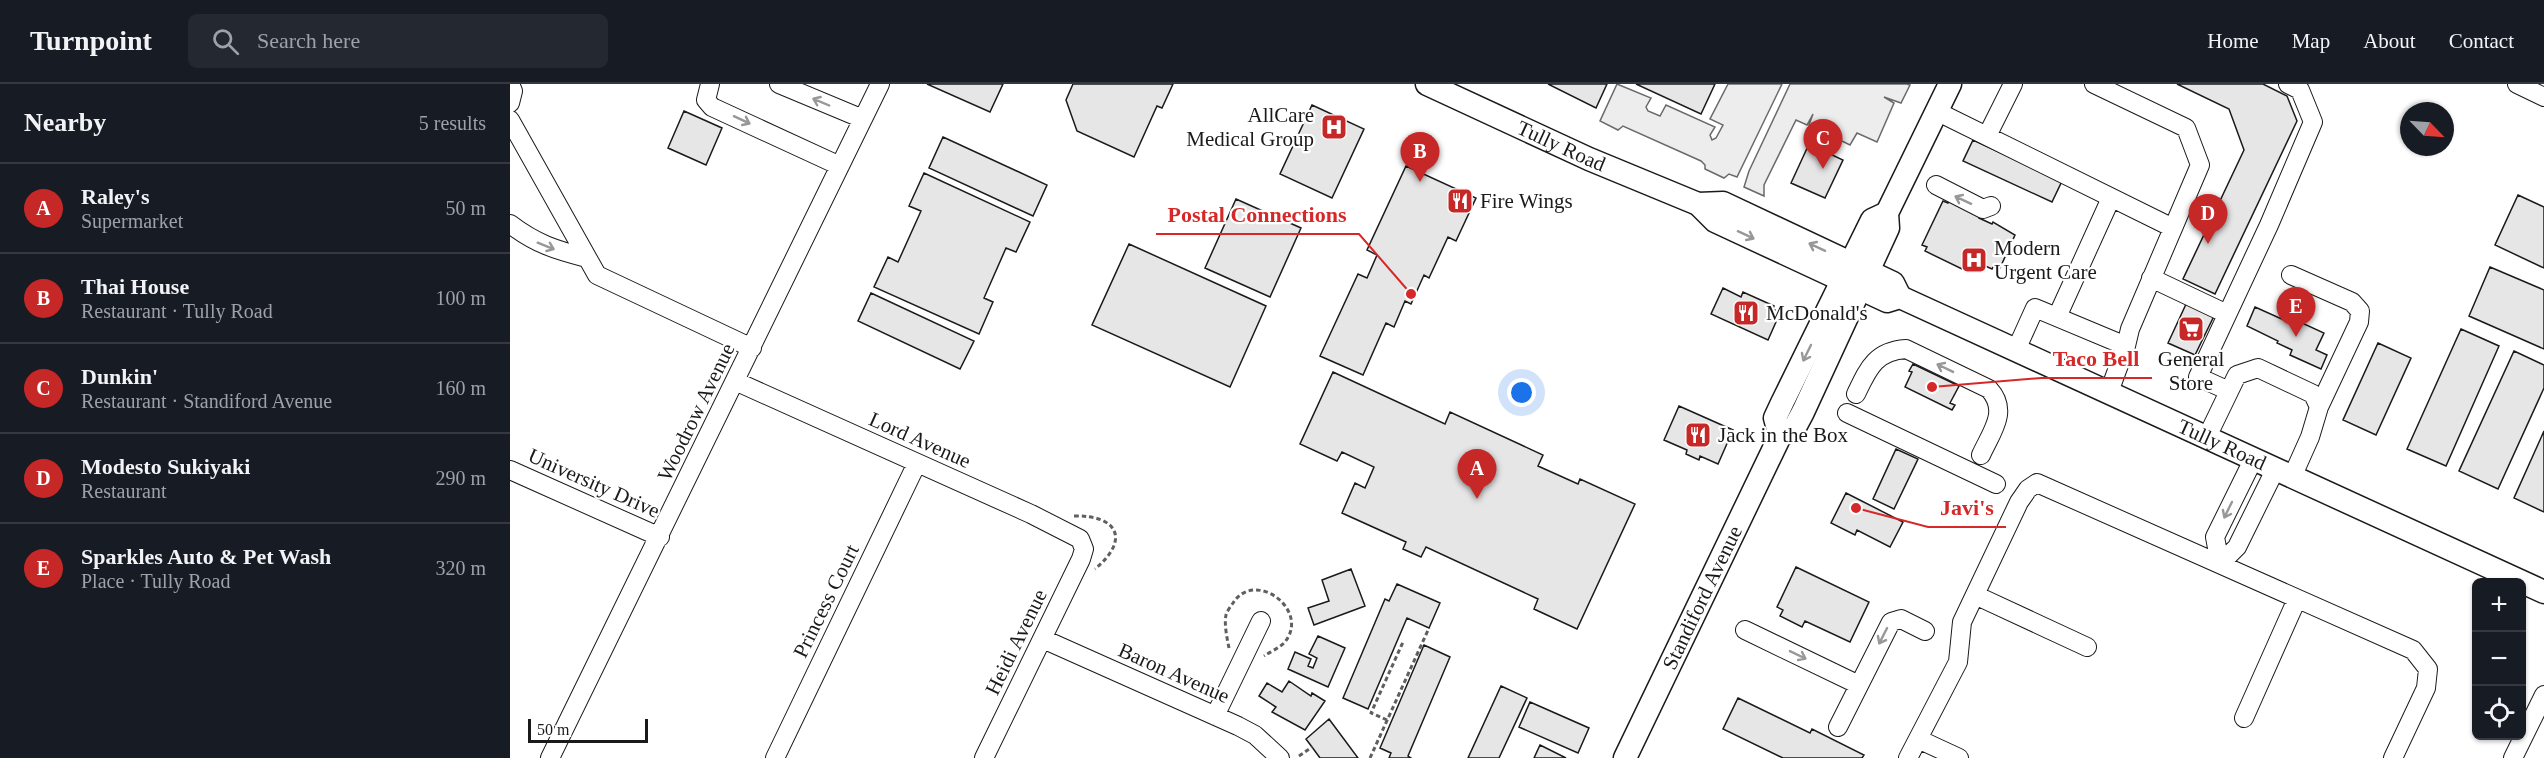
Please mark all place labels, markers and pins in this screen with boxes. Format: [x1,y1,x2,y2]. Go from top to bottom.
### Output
place label: AllCare Medical Group [1186,103,1314,151]
hospital icon: AllCare Medical Group [1319,112,1349,142]
pin: C [1804,120,1842,169]
pin: B [1400,132,1440,182]
restaurant icon: Fire Wings [1445,186,1475,216]
place label: Fire Wings [1480,189,1573,213]
callout: Postal Connections [1156,194,1359,234]
pin: D [2188,194,2228,244]
place label: Modern Urgent Care [1994,236,2097,284]
hospital icon: Modern Urgent Care [1959,245,1989,275]
pin: E [2276,288,2316,337]
restaurant icon: McDonald's [1731,298,1761,328]
place label: McDonald's [1766,301,1868,325]
supermarket icon: General Store [2176,314,2206,344]
callout: Taco Bell [2041,338,2152,378]
place label: General Store [2158,347,2224,395]
restaurant icon: Jack in the Box [1683,420,1713,450]
place label: Jack in the Box [1718,423,1849,447]
pin: A [1458,450,1496,499]
callout: Javi's [1928,487,2006,527]

